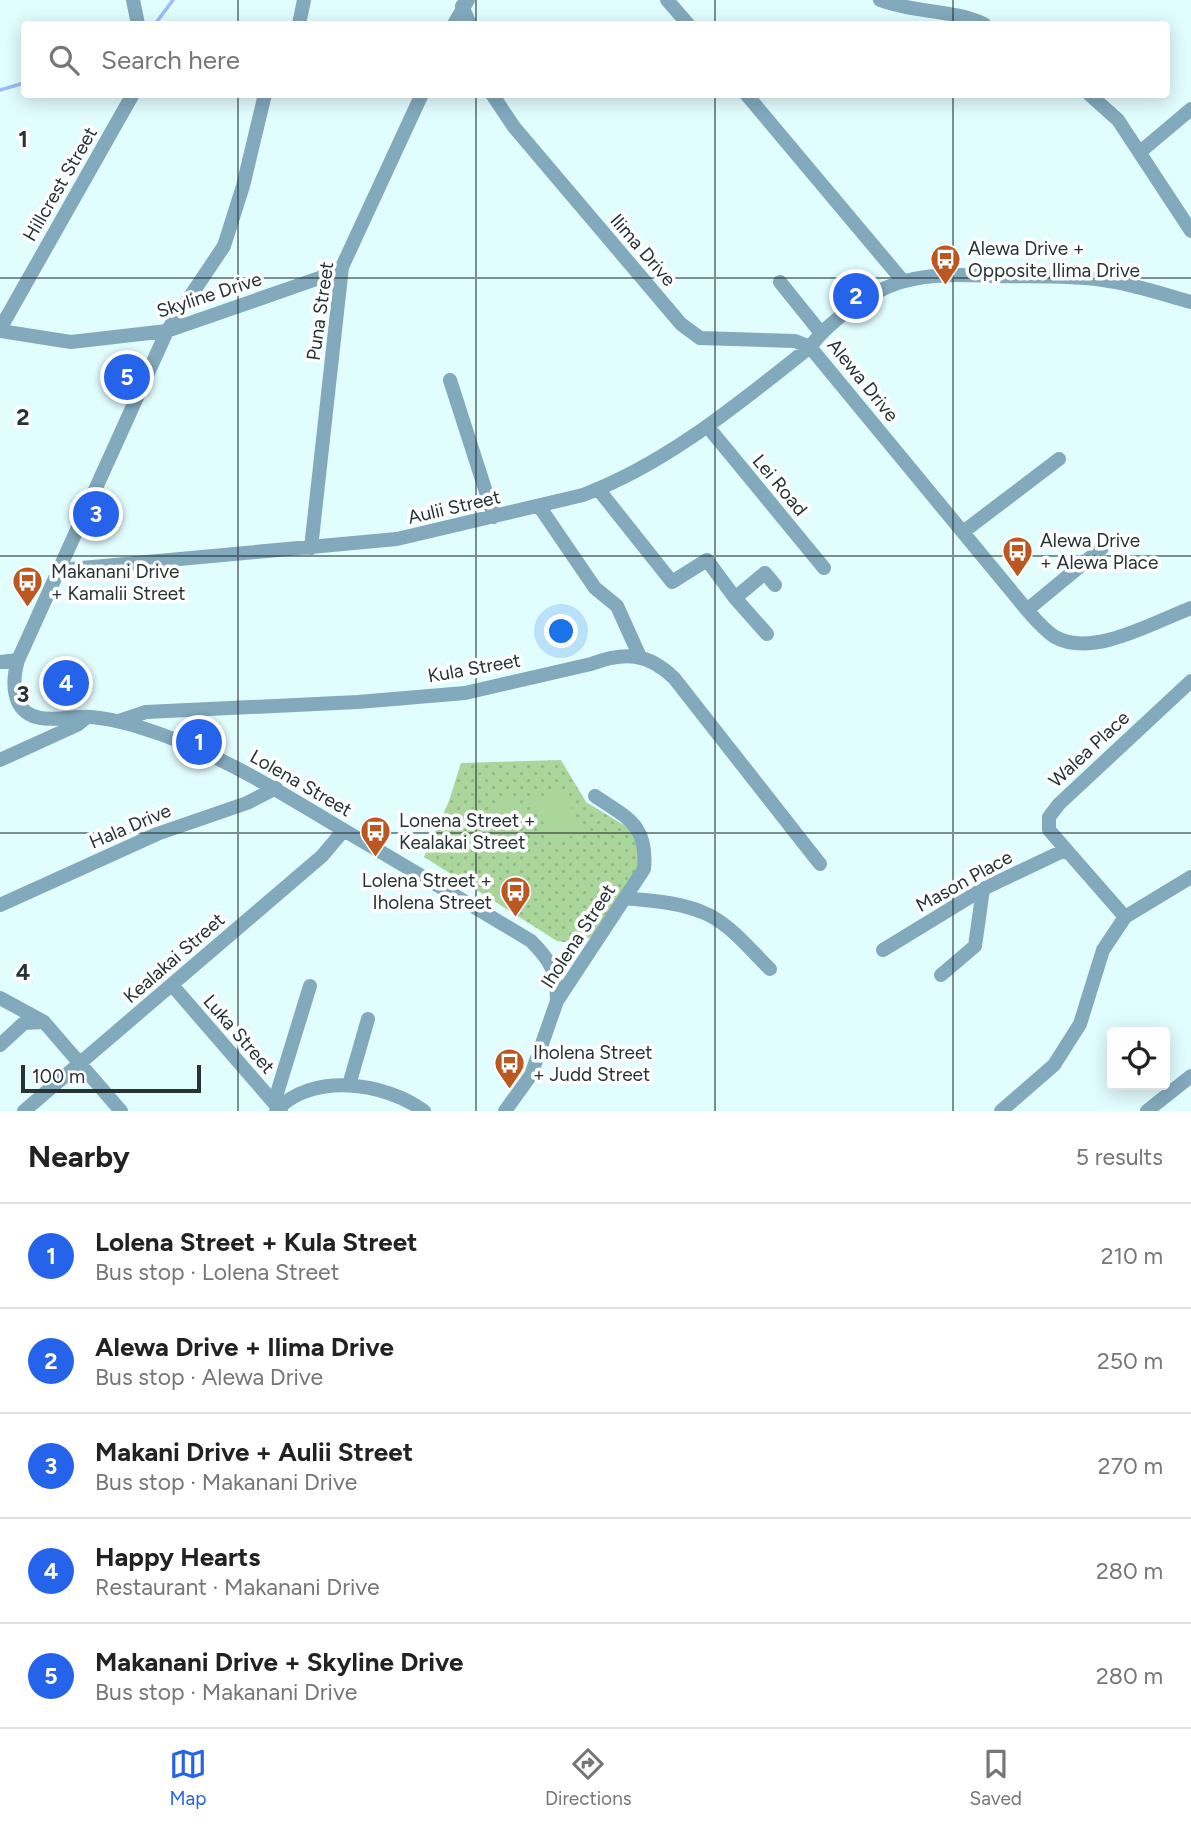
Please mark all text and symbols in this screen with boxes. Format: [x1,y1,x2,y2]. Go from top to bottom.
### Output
search box [21,21,1170,98]
icon: search [45,41,83,79]
text: Search here [101,44,240,76]
street label: Hillcrest Street [18,123,102,245]
text: 1 [18,125,28,153]
street label: Ilima Drive [605,209,681,291]
place label: Alewa Drive + Opposite Ilima Drive [968,237,1140,282]
bus stop icon: Alewa Drive + Opposite Ilima Drive [928,242,962,286]
street label: Puna Street [302,260,338,362]
street label: Skyline Drive [154,267,264,323]
pin: 2 [833,270,879,322]
street label: Alewa Drive [823,334,903,426]
pin: 5 [104,351,150,403]
text: 2 [16,403,30,431]
street label: Lei Road [748,450,812,520]
street label: Aulii Street [405,485,503,529]
pin: 3 [73,488,119,540]
place label: Alewa Drive + Alewa Place [1040,529,1158,574]
bus stop icon: Alewa Drive + Alewa Place [1000,534,1034,578]
place label: Makanani Drive + Kamalii Street [51,560,185,605]
bus stop icon: Makanani Drive + Kamalii Street [11,565,45,609]
your location [544,614,578,648]
street label: Kula Street [426,649,522,687]
pin: 4 [43,657,89,709]
text: 3 [17,680,29,708]
street label: Walea Place [1044,706,1134,792]
pin: 1 [176,716,222,768]
street label: Lolena Street [246,745,356,821]
street label: Hala Drive [86,799,174,853]
place label: Lonena Street + Kealakai Street [399,809,536,854]
bus stop icon: Lonena Street + Kealakai Street [359,814,393,858]
street label: Mason Place [912,845,1016,917]
place label: Lolena Street + Iholena Street [362,869,492,914]
bus stop icon: Lolena Street + Iholena Street [498,874,532,918]
street label: Iholena Street [536,880,620,992]
street label: Kealakai Street [119,908,229,1008]
text: 4 [16,958,30,986]
street label: Luka Street [198,990,280,1078]
map controls [1107,1027,1170,1090]
button: locate [1107,1027,1170,1090]
place label: Iholena Street + Judd Street [533,1041,653,1086]
bus stop icon: Iholena Street + Judd Street [493,1046,527,1090]
scale bar [21,1062,201,1094]
text: 100 m [32,1065,85,1088]
text: Nearby [28,1138,130,1175]
text: 5 results [1076,1143,1163,1171]
text: Lolena Street + Kula Street [95,1226,418,1258]
text: 1 [46,1242,56,1270]
text: 210 m [1101,1242,1163,1270]
text: Bus stop · Lolena Street [95,1258,339,1286]
text: Alewa Drive + Ilima Drive [95,1331,394,1363]
text: 2 [44,1347,58,1375]
text: 250 m [1097,1347,1163,1375]
text: Bus stop · Alewa Drive [95,1363,323,1391]
text: Makani Drive + Aulii Street [95,1436,413,1468]
text: 3 [45,1452,57,1480]
text: 270 m [1098,1452,1163,1480]
text: Bus stop · Makanani Drive [95,1468,357,1496]
text: Happy Hearts [95,1541,260,1573]
text: 4 [44,1557,58,1585]
text: 280 m [1096,1557,1163,1585]
text: Restaurant · Makanani Drive [95,1573,380,1601]
text: Makanani Drive + Skyline Drive [95,1646,463,1678]
text: 5 [44,1662,58,1690]
text: 280 m [1096,1662,1163,1690]
text: Bus stop · Makanani Drive [95,1678,357,1706]
tab: Map [169,1745,207,1810]
tab: Directions [545,1745,632,1810]
tab: Saved [970,1745,1022,1810]

